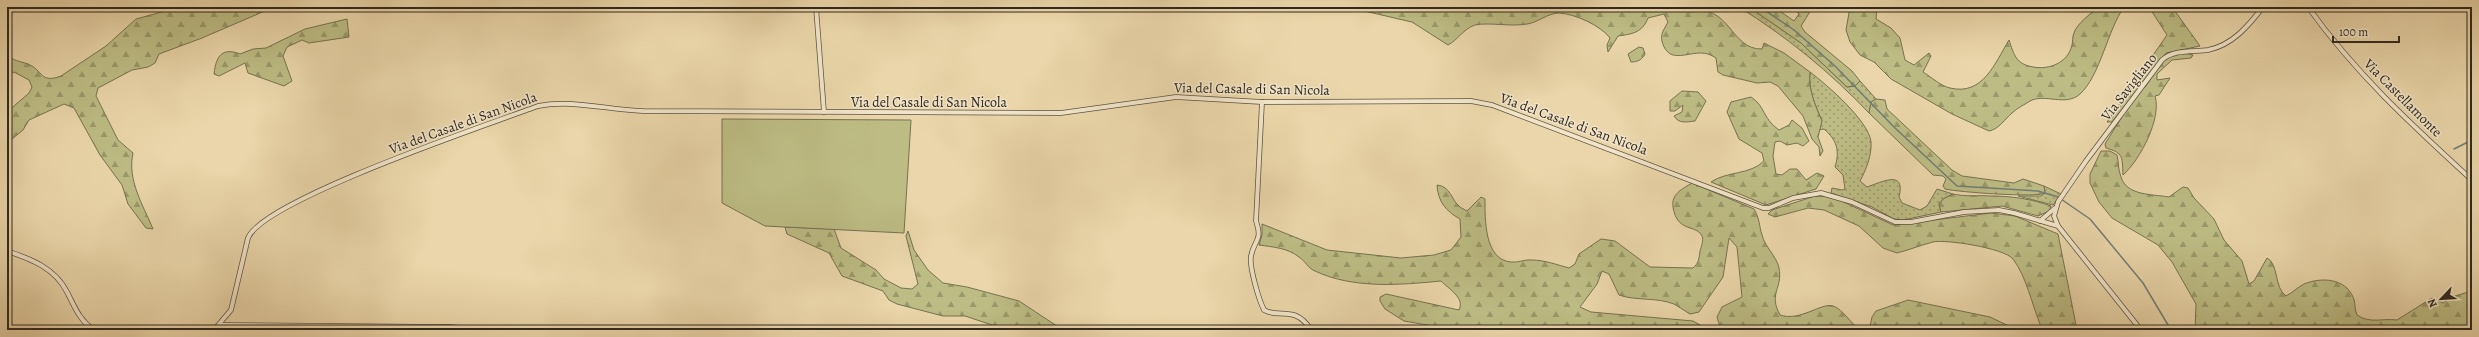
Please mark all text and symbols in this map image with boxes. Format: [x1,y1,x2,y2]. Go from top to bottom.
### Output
scale bar [2333,18,2399,44]
text: 100 m [2339,24,2368,40]
street label: Via Savigliano [2096,49,2161,125]
street label: Via Castellamonte [2359,54,2446,141]
street label: Via del Casale di San Nicola [1173,78,1331,100]
street label: Via del Casale di San Nicola [386,87,540,159]
street label: Via del Casale di San Nicola [1497,88,1651,160]
street label: Via del Casale di San Nicola [850,93,1007,112]
north arrow [2421,279,2461,319]
text: N [2424,296,2441,310]

